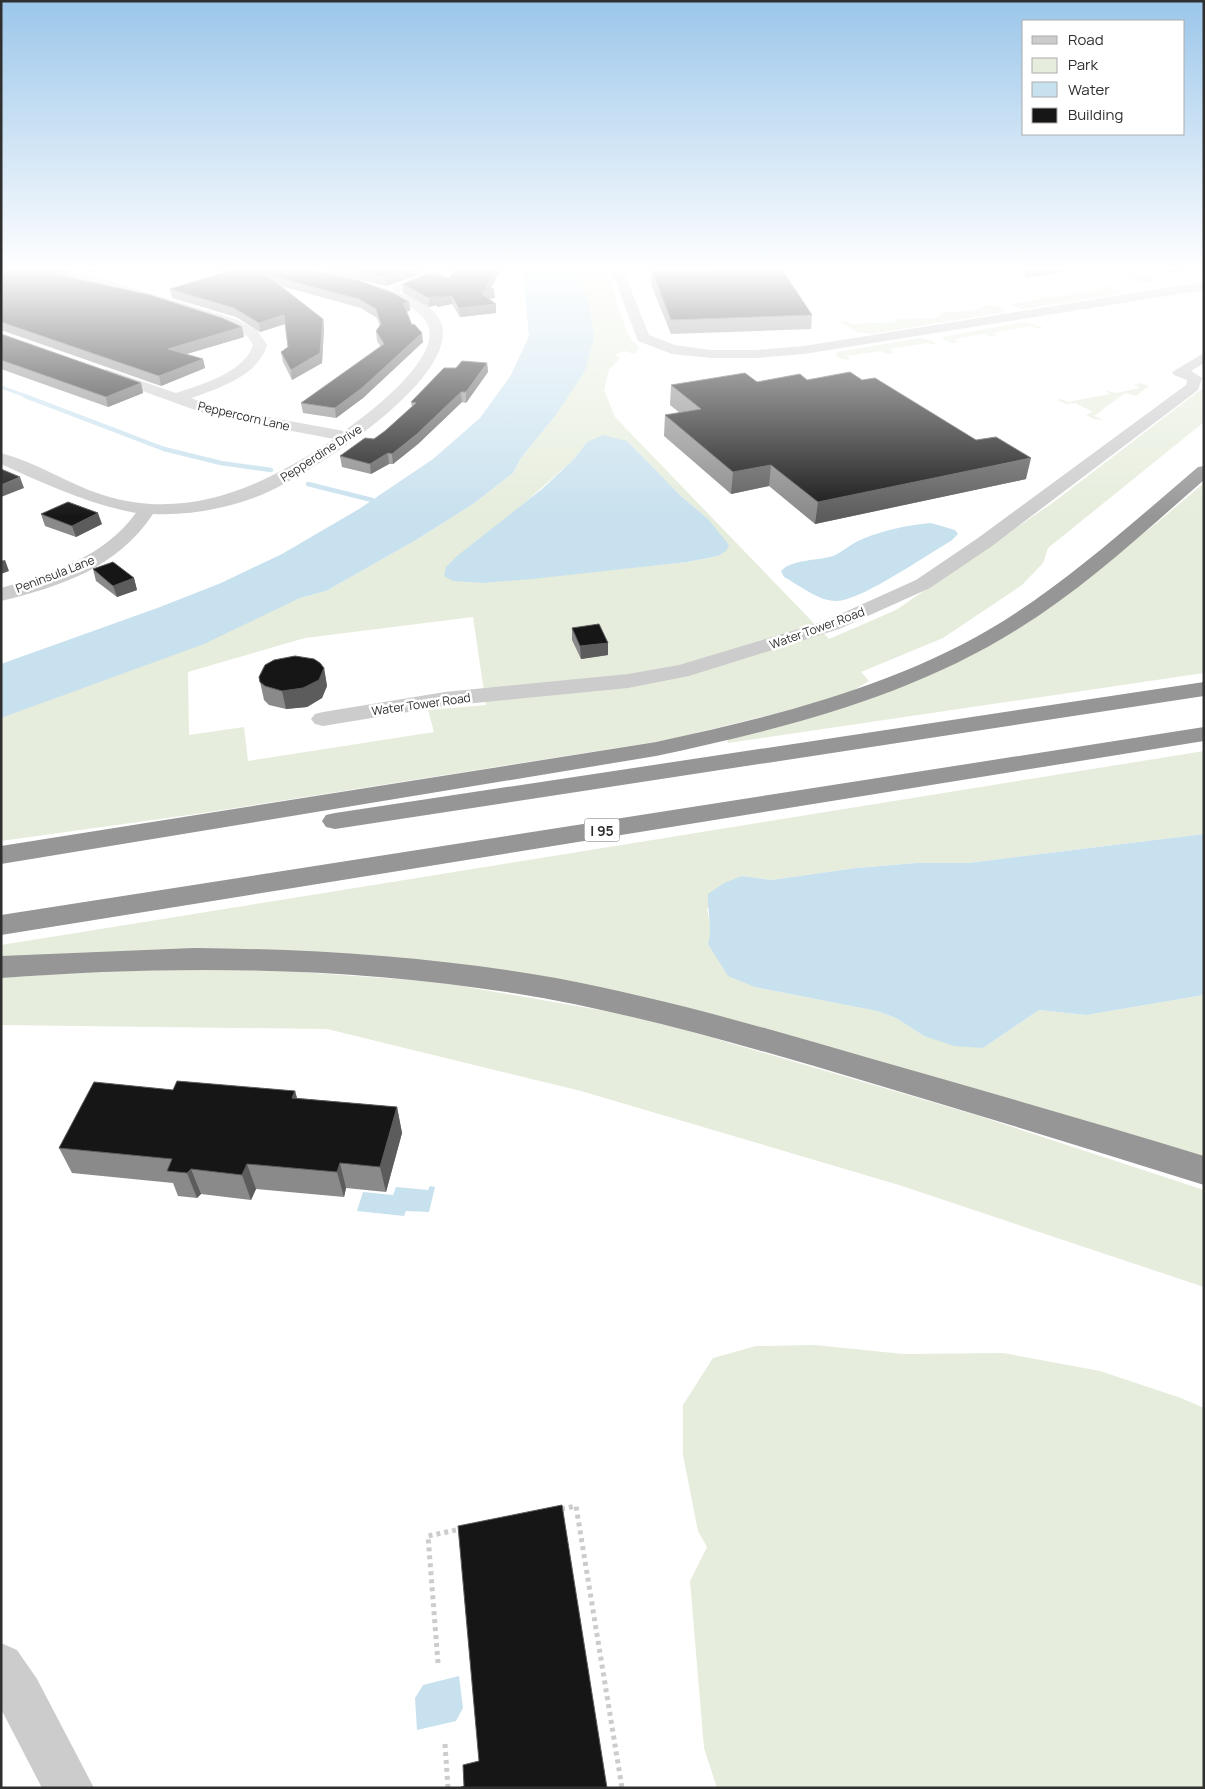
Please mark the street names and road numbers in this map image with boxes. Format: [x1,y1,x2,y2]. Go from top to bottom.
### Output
street label: Peppercorn Lane [196,397,292,435]
street label: Pepperdine Drive [277,420,365,486]
street label: Peninsula Lane [13,551,97,597]
street label: Water Tower Road [767,603,867,653]
street label: Water Tower Road [370,689,472,719]
road number: I 95 [584,818,620,842]

